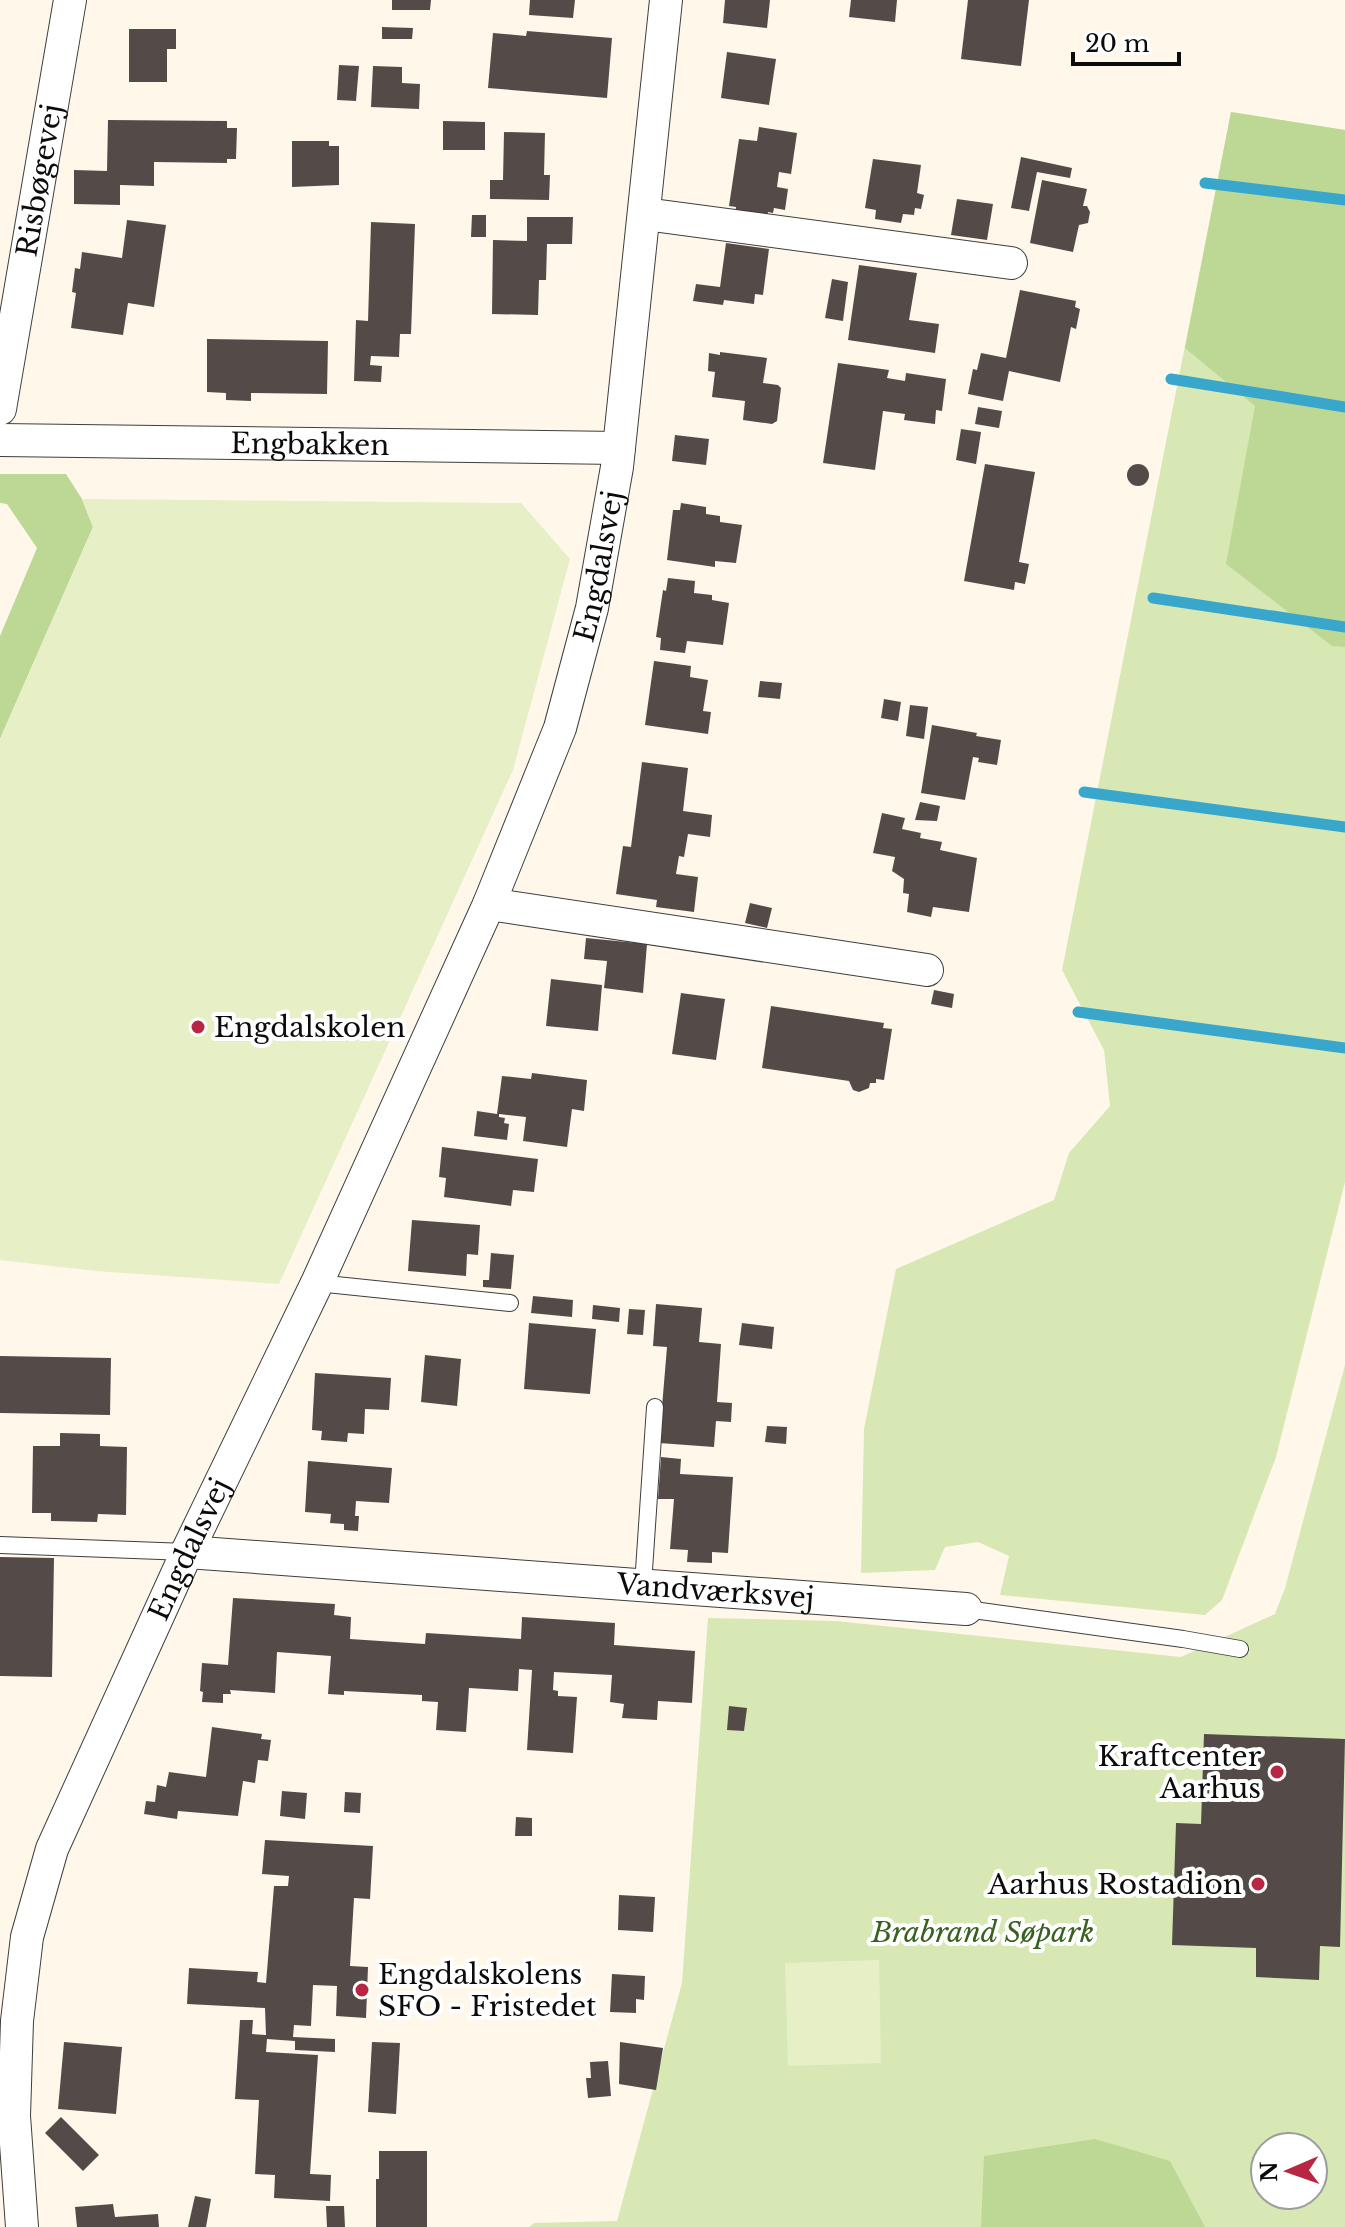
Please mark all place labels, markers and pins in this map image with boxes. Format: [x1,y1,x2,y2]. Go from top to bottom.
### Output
place label: Engdalskolen [214,1010,405,1045]
marker: Engdalskolen [189,1018,207,1036]
place label: Kraftcenter Aarhus [1098,1739,1262,1806]
marker: Kraftcenter Aarhus [1268,1763,1286,1781]
place label: Aarhus Rostadion [987,1867,1242,1902]
marker: Aarhus Rostadion [1249,1875,1267,1893]
place label: Engdalskolens SFO - Fristedet [378,1957,597,2024]
marker: Engdalskolens SFO - Fristedet [353,1981,371,1999]

